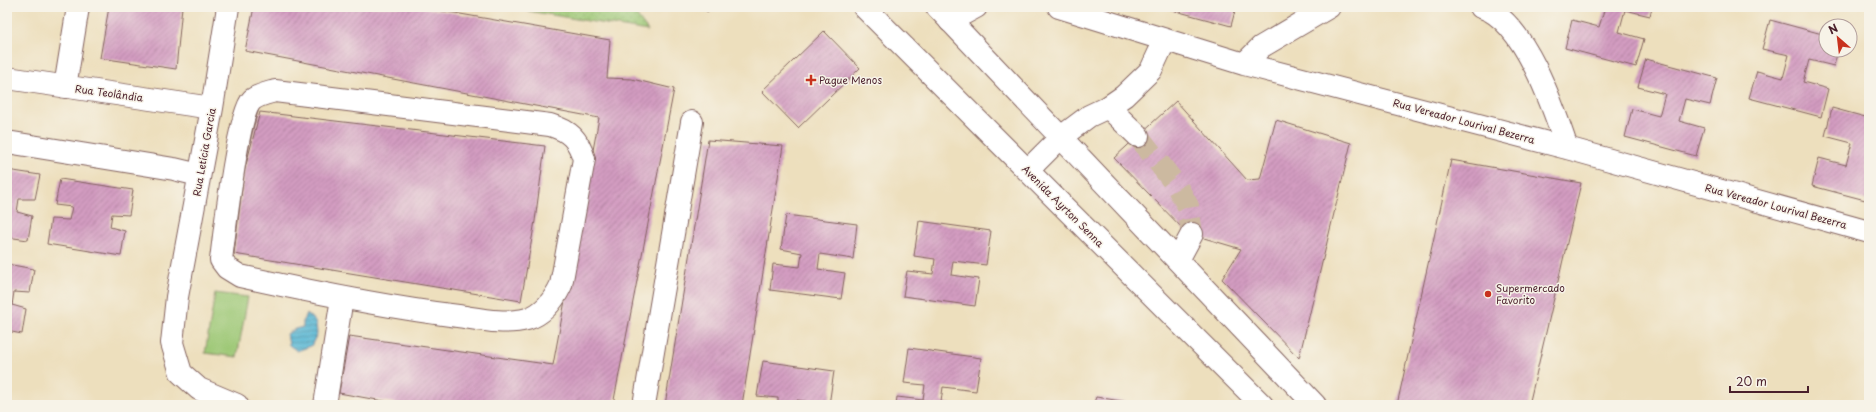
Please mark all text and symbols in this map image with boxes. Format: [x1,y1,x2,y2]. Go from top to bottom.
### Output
north arrow [1818,18,1858,58]
text: N [1825,19,1841,38]
place label: Pague Menos [819,72,882,87]
marker: Pague Menos [806,75,816,85]
street label: Rua Teolândia [74,80,145,105]
street label: Rua Vereador Lourival Bezerra [1392,94,1537,147]
street label: Rua Letícia Garcia [188,107,219,197]
street label: Avenida Ayrton Senna [1018,161,1108,251]
street label: Rua Vereador Lourival Bezerra [1704,179,1849,232]
place label: Supermercado Favorito [1496,280,1565,307]
marker: Supermercado Favorito [1483,289,1493,299]
scale bar [1730,368,1808,394]
text: 20 m [1736,372,1767,390]

